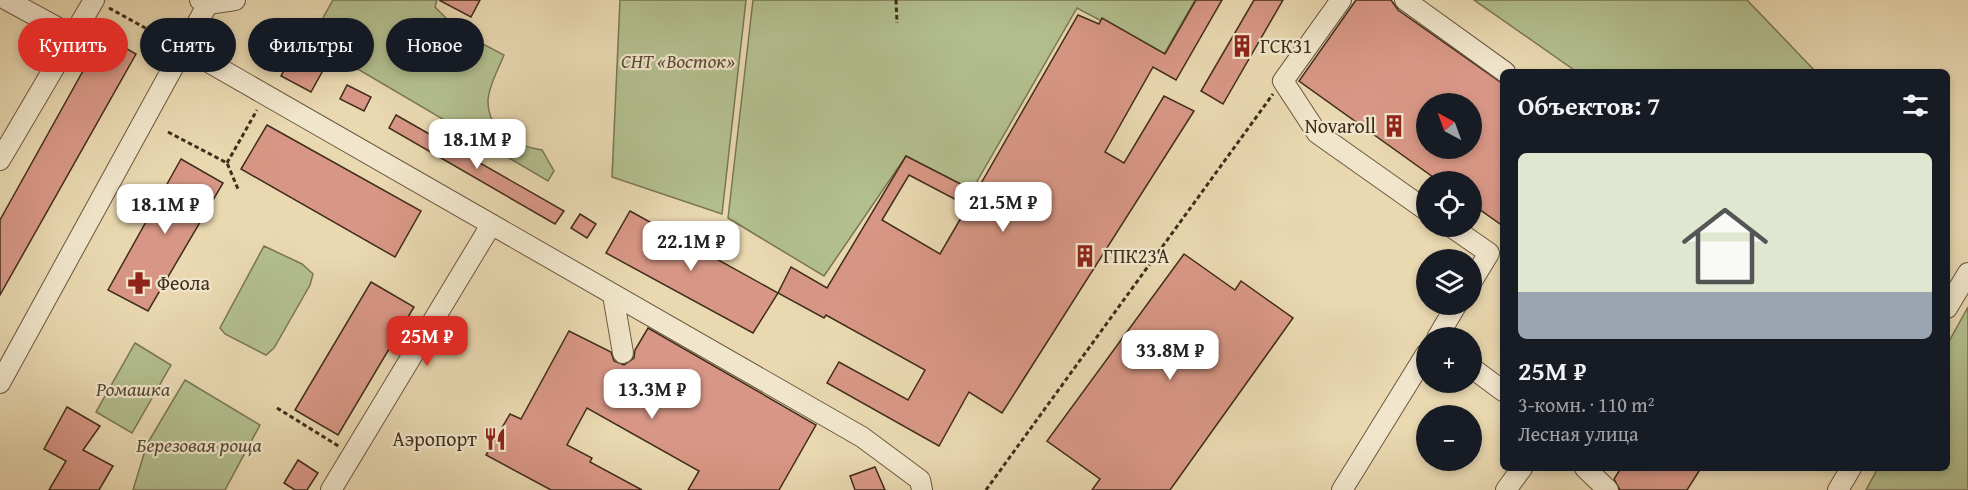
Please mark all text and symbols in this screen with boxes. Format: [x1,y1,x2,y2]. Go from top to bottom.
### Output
chip: Купить [18,18,128,72]
chip: Снять [140,18,236,72]
chip: Фильтры [248,18,374,72]
chip: Новое [386,18,484,72]
place label: ГСК31 [1260,31,1312,60]
building icon: ГСК31 [1229,33,1255,59]
park label: СНТ «Восток» [621,46,735,75]
text: Объектов: 7 [1518,86,1661,125]
icon: filters [1899,89,1932,122]
north arrow [1416,93,1482,159]
map controls [1416,93,1482,471]
place label: Novaroll [1305,111,1376,140]
building icon: Novaroll [1381,113,1407,139]
pin: 18.1M ₽ [422,119,532,170]
text: 18.1M ₽ [443,124,511,153]
button: locate [1416,171,1482,237]
pin: 21.5M ₽ [948,182,1058,233]
pin: 18.1M ₽ [110,184,220,235]
text: 21.5M ₽ [969,187,1037,216]
text: 18.1M ₽ [131,189,199,218]
icon: home [1671,192,1779,300]
pin: 22.1M ₽ [636,221,746,272]
text: 22.1M ₽ [657,226,725,255]
place label: ГПК23А [1103,241,1169,270]
building icon: ГПК23А [1072,243,1098,269]
button: layers [1416,249,1482,315]
place label: Феола [157,268,211,297]
pharmacy icon: Феола [126,270,152,296]
pin: 25M ₽ [385,316,469,367]
text: 25M ₽ [401,321,453,350]
button: + [1416,327,1482,393]
pin: 33.8M ₽ [1115,330,1225,381]
text: 33.8M ₽ [1136,335,1204,364]
text: 25M ₽ [1518,351,1587,390]
pin: 13.3M ₽ [597,369,707,420]
park label: Ромашка [95,374,171,403]
text: 13.3M ₽ [618,374,686,403]
text: 3-комн. · 110 m² [1518,390,1654,419]
button: − [1416,405,1482,471]
text: Лесная улица [1518,419,1639,448]
place label: Аэропорт [393,424,477,453]
restaurant icon: Аэропорт [482,426,508,452]
park label: Березовая роща [136,430,262,459]

